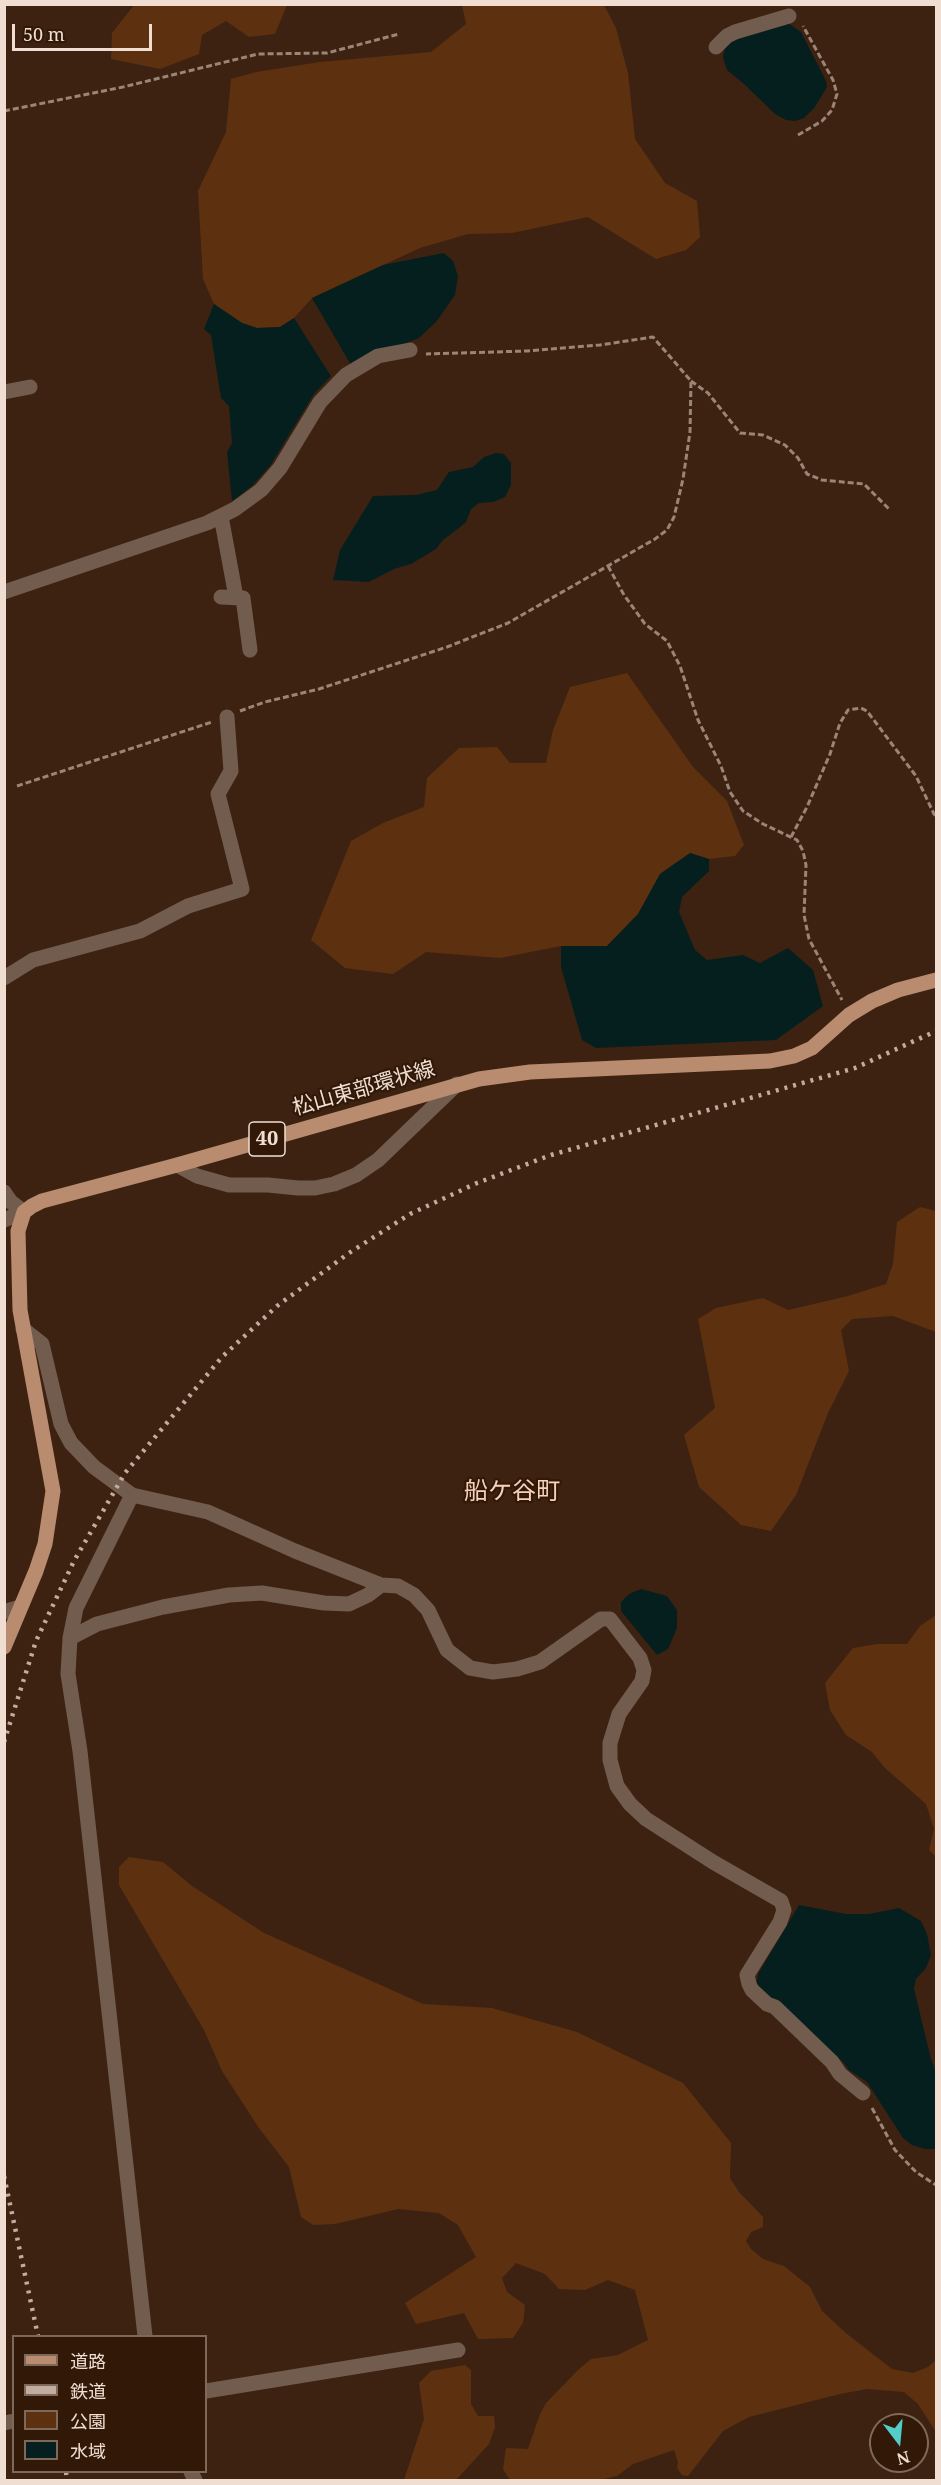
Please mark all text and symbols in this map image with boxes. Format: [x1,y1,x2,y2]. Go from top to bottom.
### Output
scale bar [15,12,154,50]
text: 50 m [23,22,65,46]
street label: 松山東部環状線 [290,1057,438,1121]
road number: 40 [249,1122,285,1156]
district label: 船ケ谷町 [464,1478,560,1506]
legend [12,2335,207,2473]
text: 道路 [70,2349,106,2373]
text: 鉄道 [70,2379,106,2403]
text: 公園 [70,2409,106,2433]
north arrow [869,2413,929,2473]
text: 水域 [70,2439,106,2463]
text: N [894,2446,913,2471]

